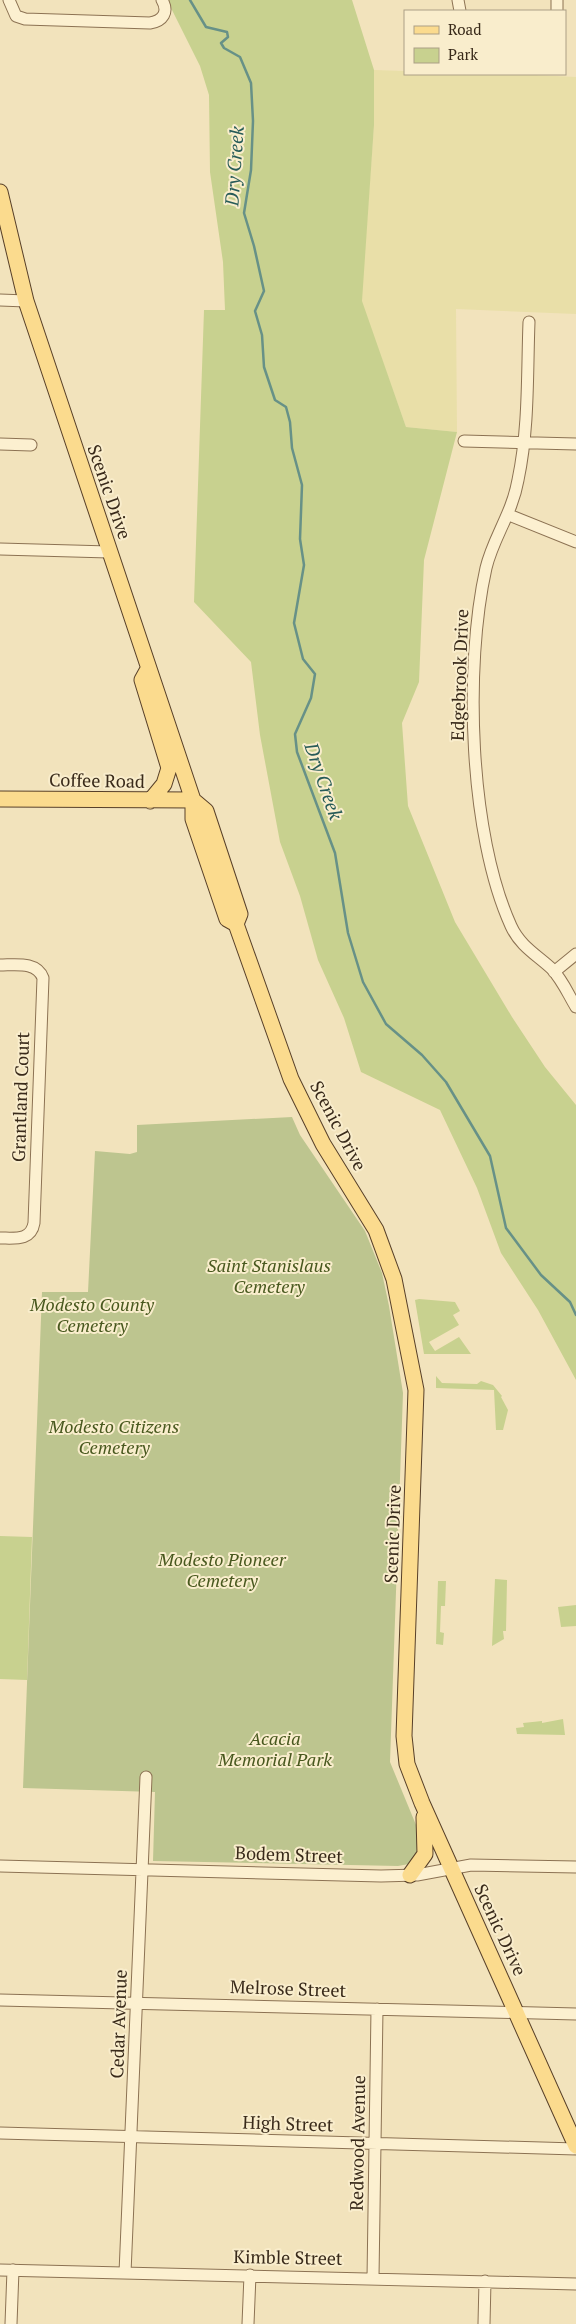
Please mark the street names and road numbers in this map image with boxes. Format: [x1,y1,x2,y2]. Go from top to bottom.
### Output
street label: Scenic Drive [83,441,137,542]
street label: Edgebrook Drive [445,608,473,741]
street label: Coffee Road [49,767,145,793]
street label: Grantland Court [6,1031,34,1163]
street label: Scenic Drive [305,1076,373,1175]
street label: Scenic Drive [378,1484,406,1584]
street label: Bodem Street [235,1840,344,1868]
street label: Scenic Drive [469,1880,533,1979]
street label: Cedar Avenue [104,1969,132,2079]
street label: Melrose Street [230,1974,347,2002]
street label: Redwood Avenue [344,2075,370,2211]
street label: High Street [242,2109,334,2137]
street label: Kimble Street [233,2244,343,2270]

